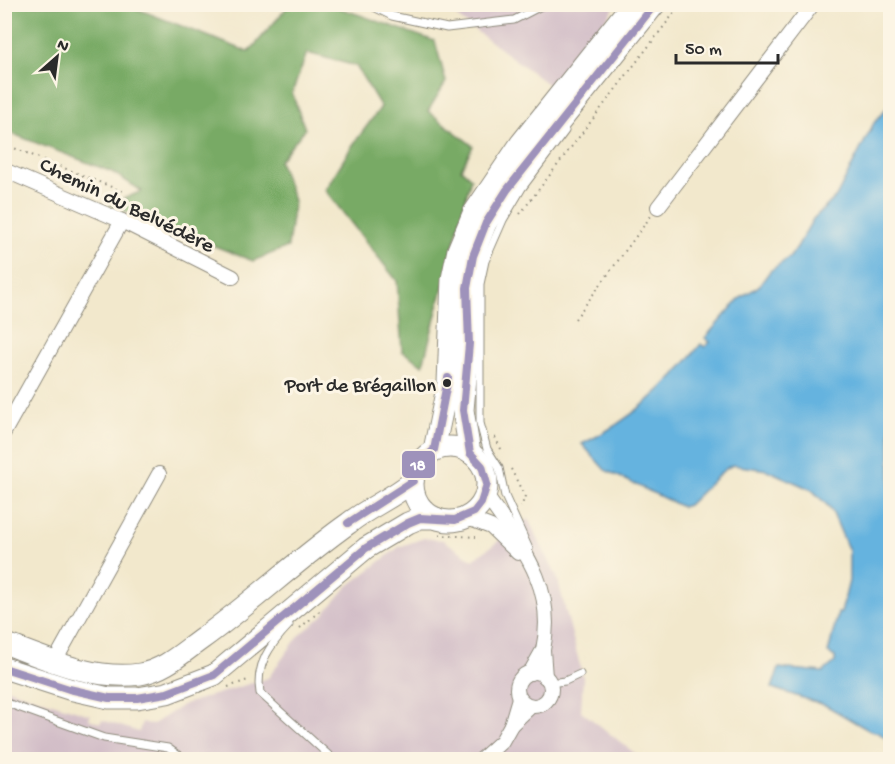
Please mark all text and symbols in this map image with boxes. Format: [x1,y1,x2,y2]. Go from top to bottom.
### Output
north arrow [27,27,87,87]
scale bar [676,27,778,65]
text: N [53,36,72,58]
text: 50 m [685,40,722,61]
street label: Chemin du Belvédère [35,153,219,261]
place label: Port de Brégaillon [284,376,436,399]
marker: Port de Brégaillon [441,377,453,389]
line badge: 18 [401,450,436,479]
text: 18 [409,458,426,477]

